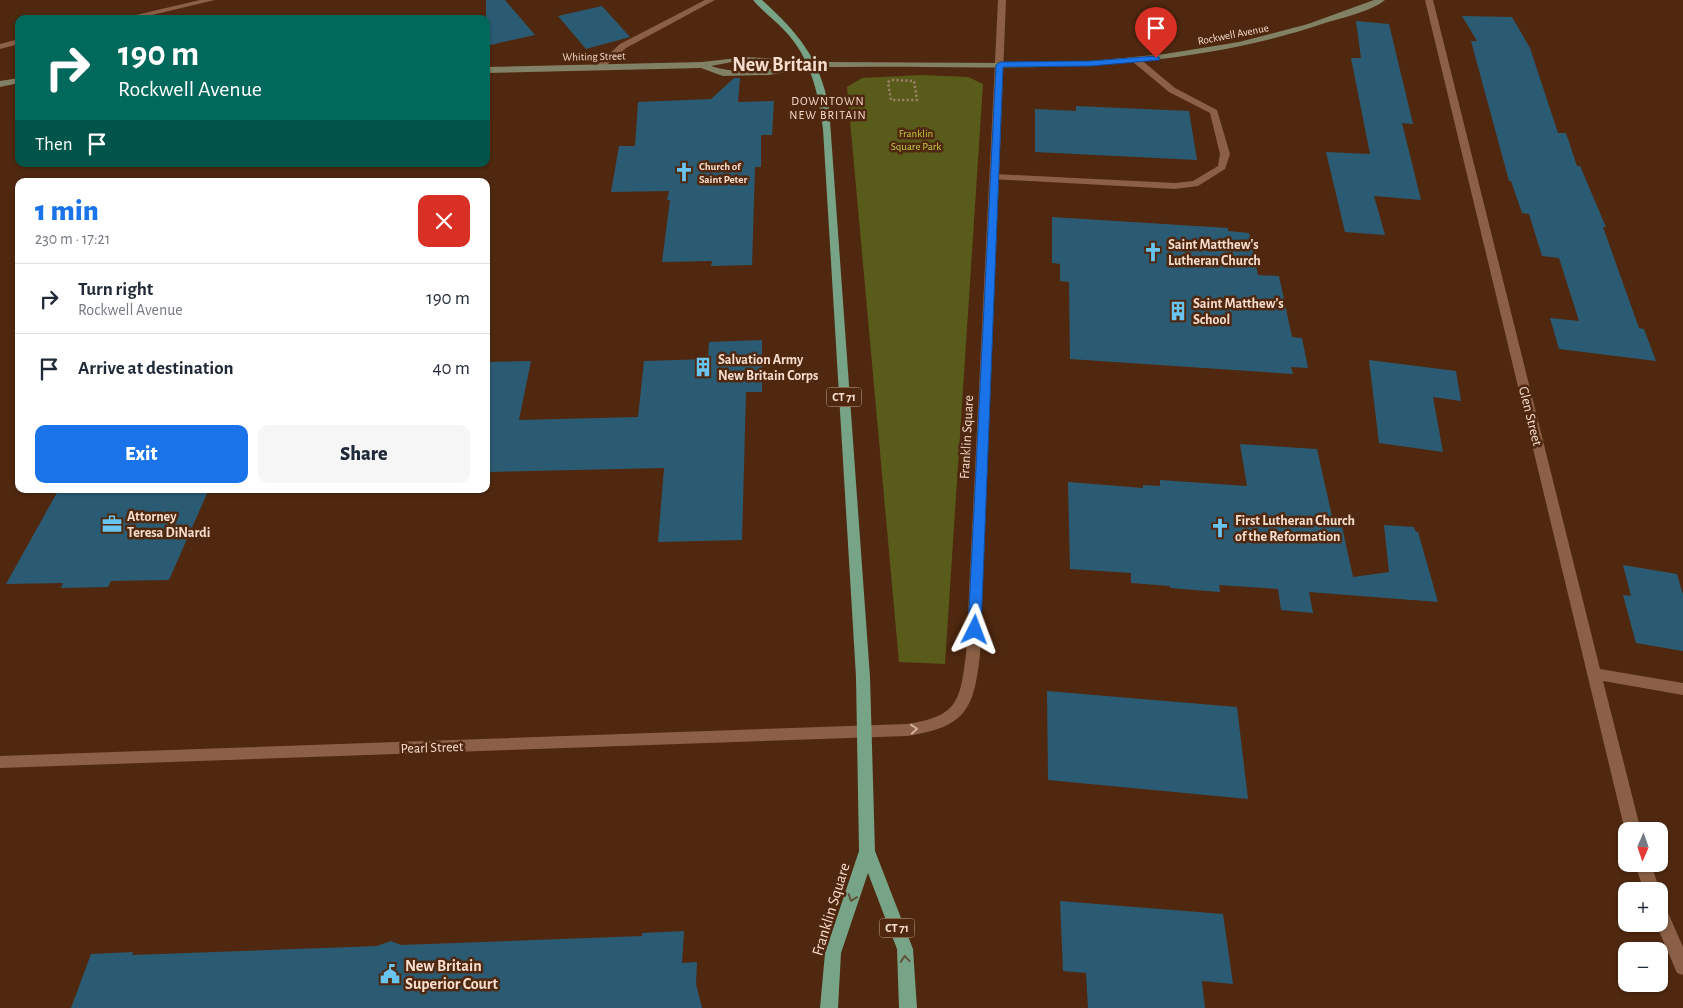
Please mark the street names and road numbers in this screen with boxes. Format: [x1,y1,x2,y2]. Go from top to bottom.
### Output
street label: Rockwell Avenue [1197,22,1269,47]
street label: Whiting Street [562,50,626,63]
street label: Glen Street [1516,385,1544,448]
road number: CT 71 [826,388,862,407]
street label: Franklin Square [958,395,976,479]
street label: Pearl Street [400,740,464,756]
street label: Franklin Square [809,861,853,958]
road number: CT 71 [880,918,914,938]

